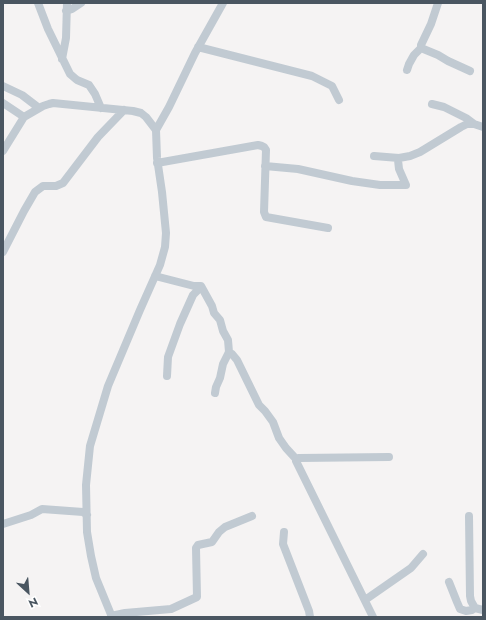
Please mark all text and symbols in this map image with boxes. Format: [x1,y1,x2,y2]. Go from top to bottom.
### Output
north arrow [8,572,48,612]
text: N [26,594,41,612]

